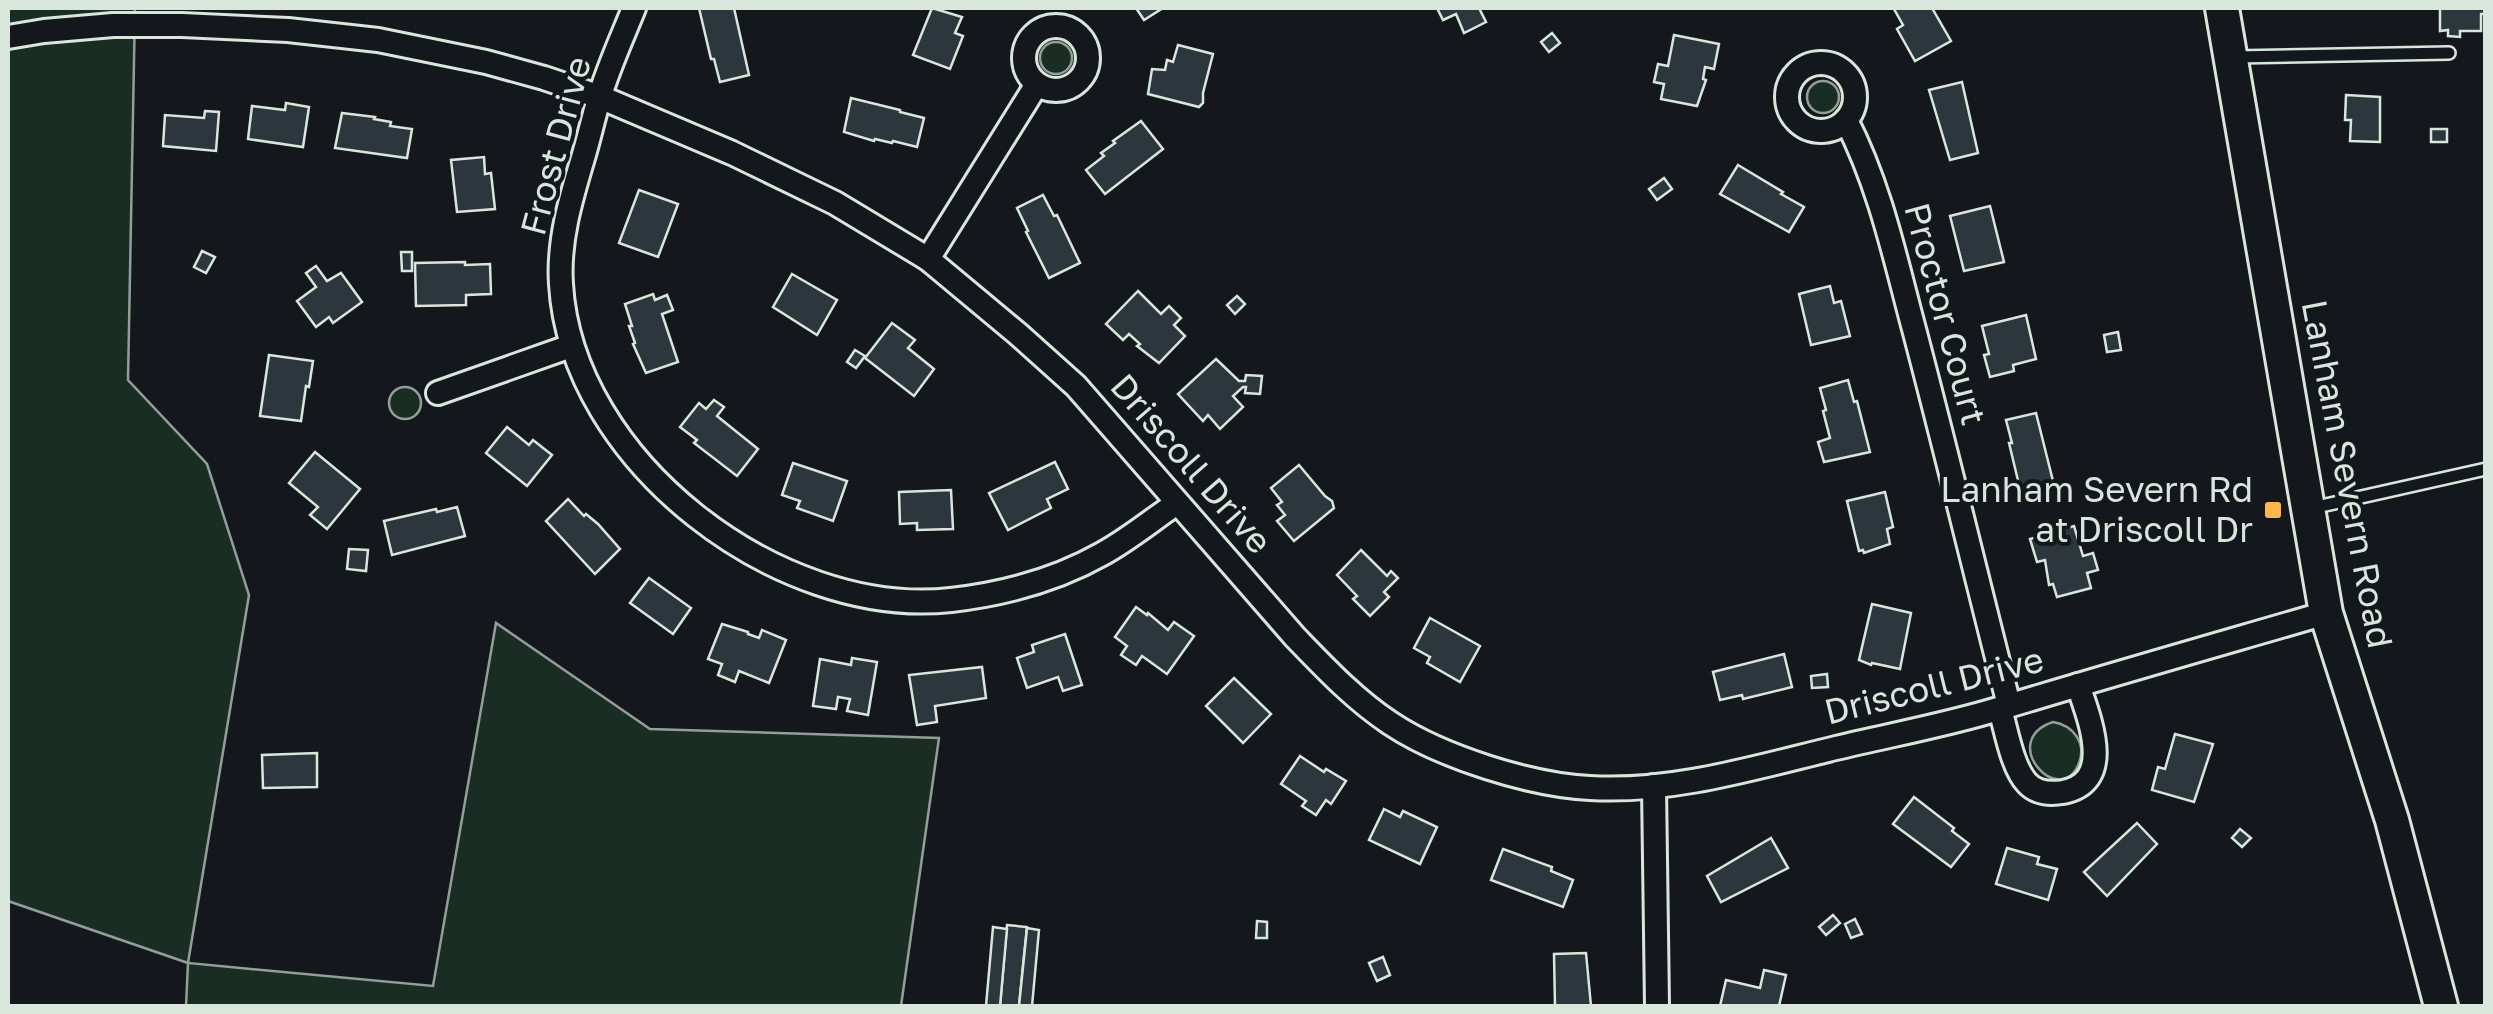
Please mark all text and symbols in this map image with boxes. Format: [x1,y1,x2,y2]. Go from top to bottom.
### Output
street label: Frost Drive [511,52,599,240]
street label: Proctor Court [1896,198,1996,429]
street label: Lanham Severn Road [2294,296,2402,651]
street label: Driscoll Drive [1102,365,1281,562]
place label: Lanham Severn Rd at Driscoll Dr [1940,468,2253,550]
marker: Lanham Severn Rd at Driscoll Dr [2262,499,2284,521]
street label: Driscoll Drive [1820,638,2048,733]

